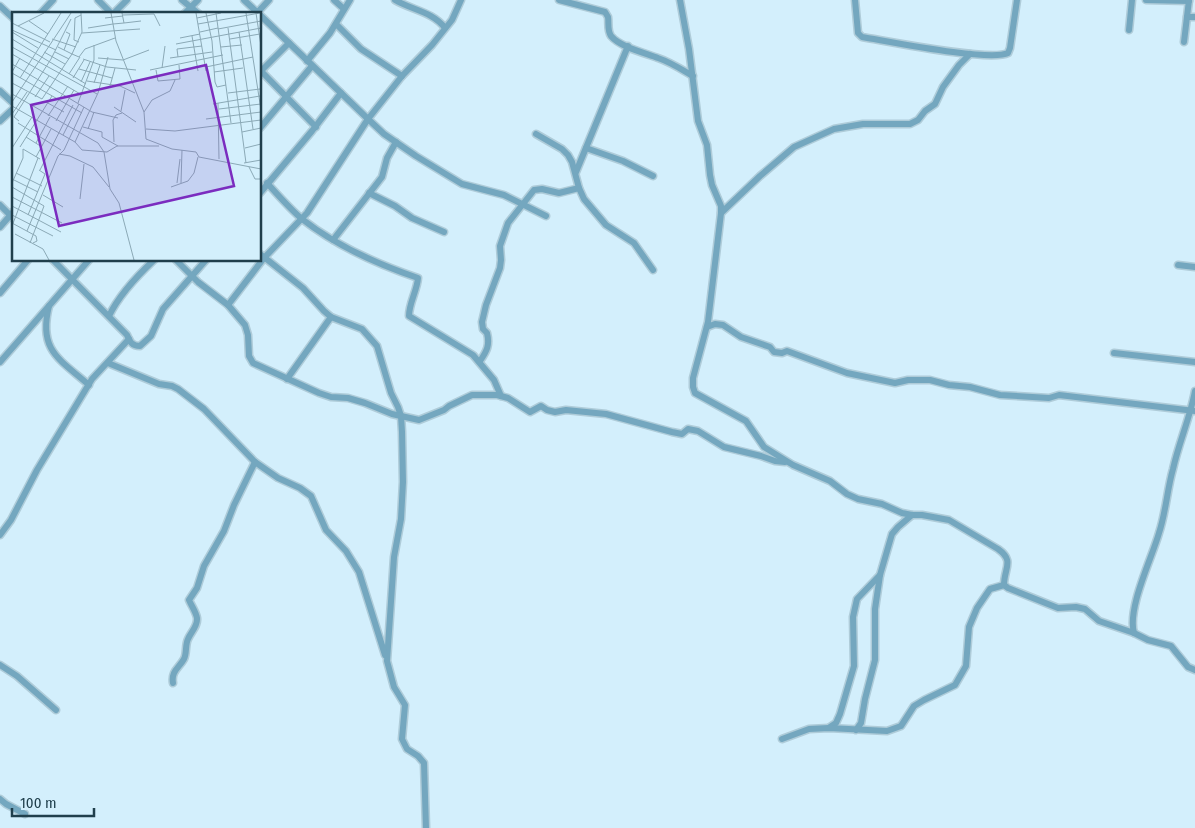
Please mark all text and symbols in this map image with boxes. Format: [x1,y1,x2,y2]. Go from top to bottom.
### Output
inset map [12,12,261,261]
scale bar [12,786,95,818]
text: 100 m [20,794,57,812]

